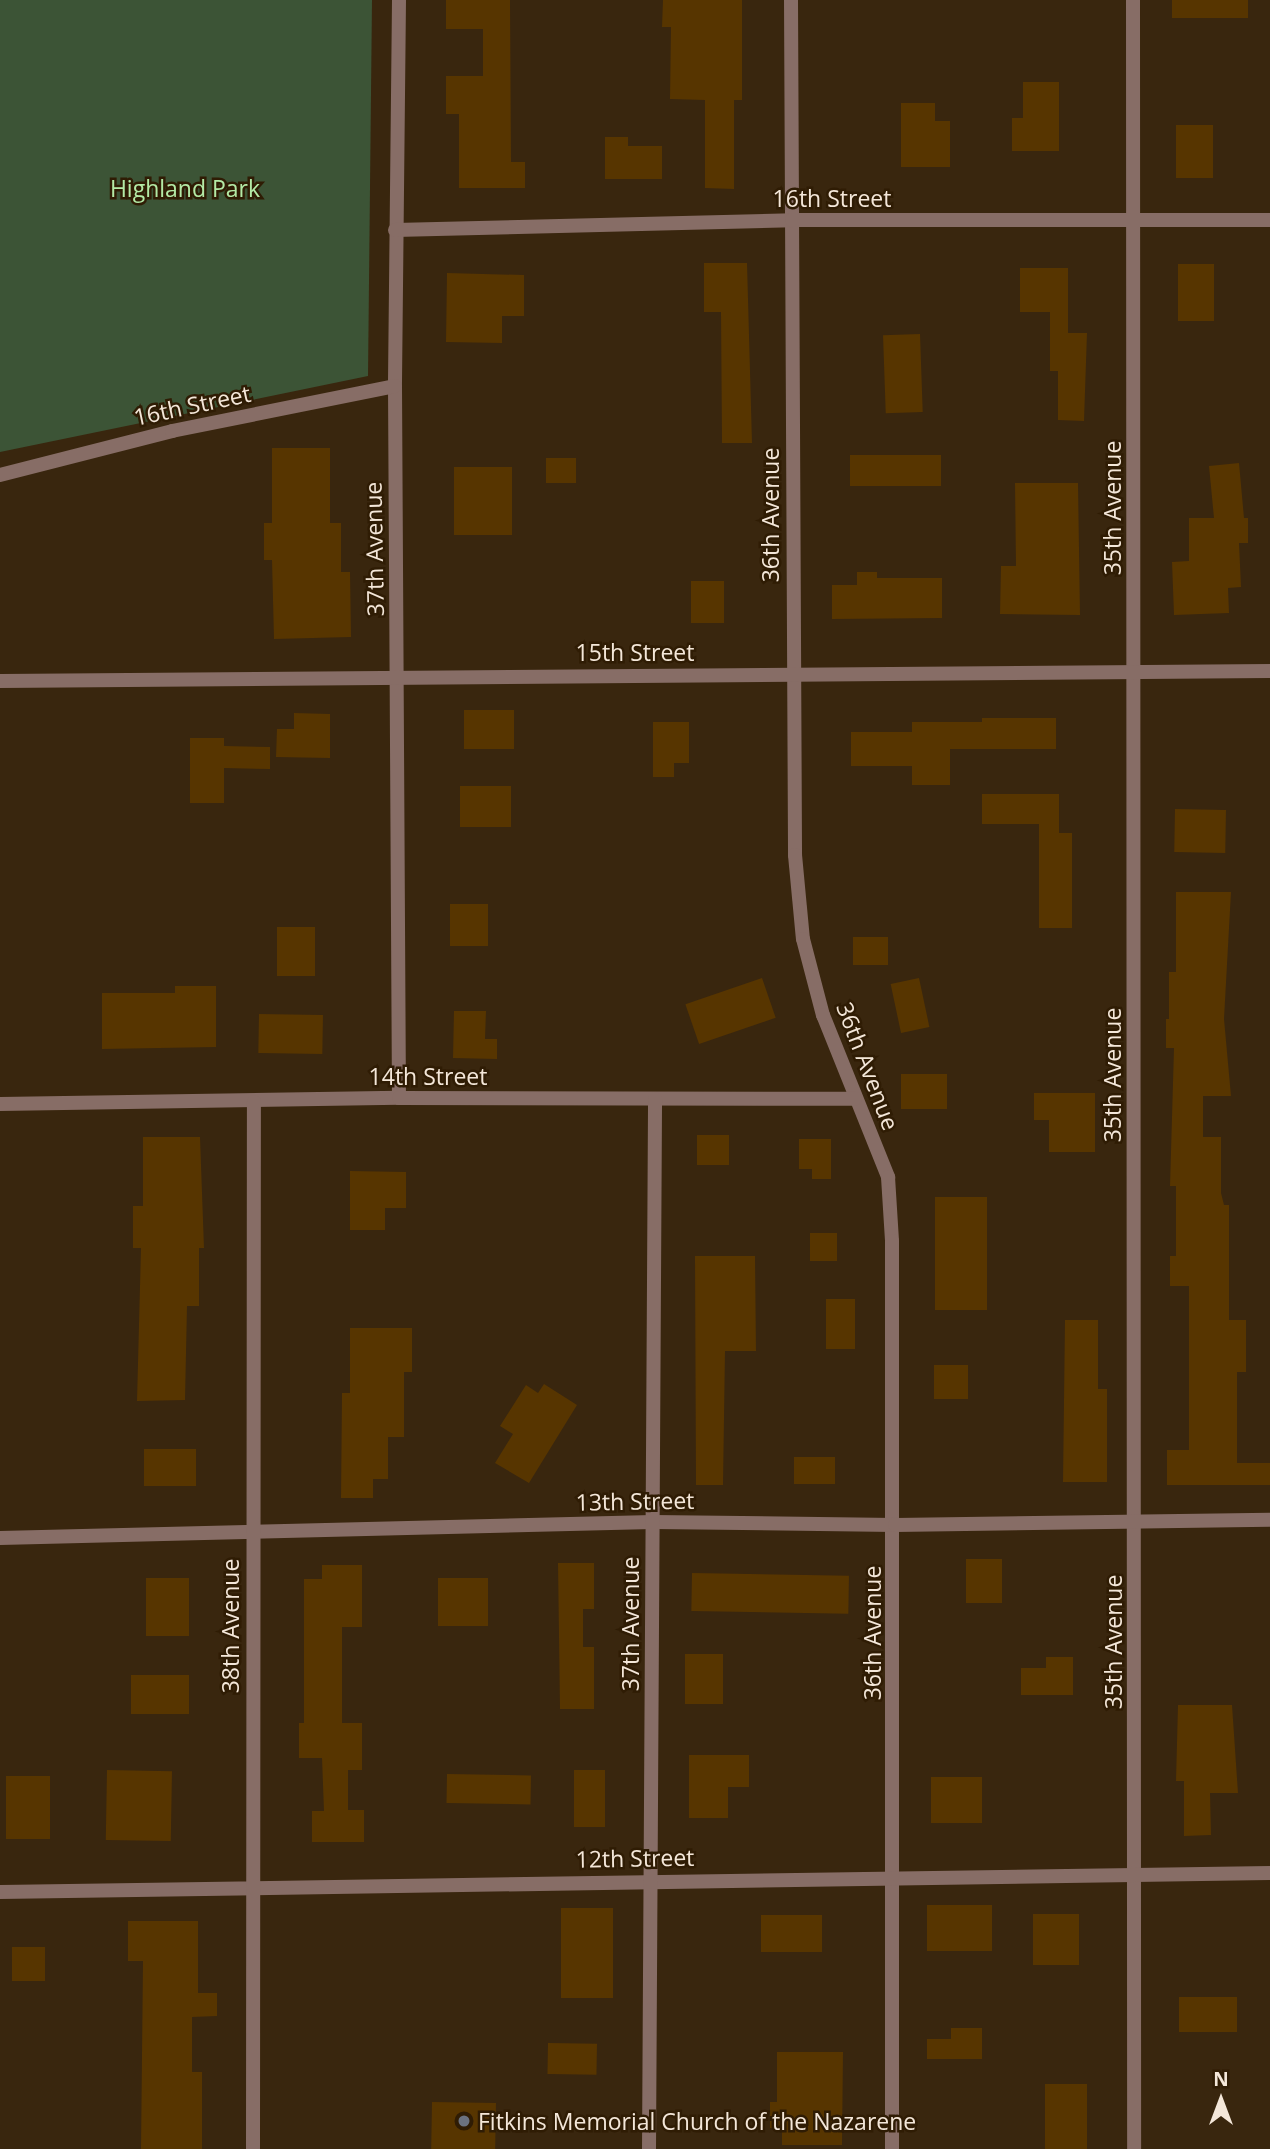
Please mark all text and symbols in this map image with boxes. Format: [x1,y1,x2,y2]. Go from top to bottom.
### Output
park label: Highland Park [110,174,260,202]
street label: 16th Street [773,184,891,212]
street label: 16th Street [131,379,253,431]
street label: 35th Avenue [1098,441,1126,575]
street label: 36th Avenue [756,448,784,582]
street label: 37th Avenue [359,481,389,617]
street label: 15th Street [576,638,694,666]
street label: 36th Avenue [831,998,905,1134]
street label: 35th Avenue [1098,1008,1126,1142]
street label: 14th Street [369,1062,487,1090]
street label: 13th Street [575,1486,695,1516]
street label: 37th Avenue [616,1557,644,1691]
street label: 38th Avenue [216,1559,244,1693]
street label: 36th Avenue [858,1566,886,1700]
street label: 35th Avenue [1099,1575,1127,1709]
street label: 12th Street [575,1843,695,1873]
north arrow [1186,2065,1256,2135]
text: N [1213,2066,1229,2092]
place label: Fitkins Memorial Church of the Nazarene [478,2107,916,2135]
marker: Fitkins Memorial Church of the Nazarene [456,2113,472,2129]

